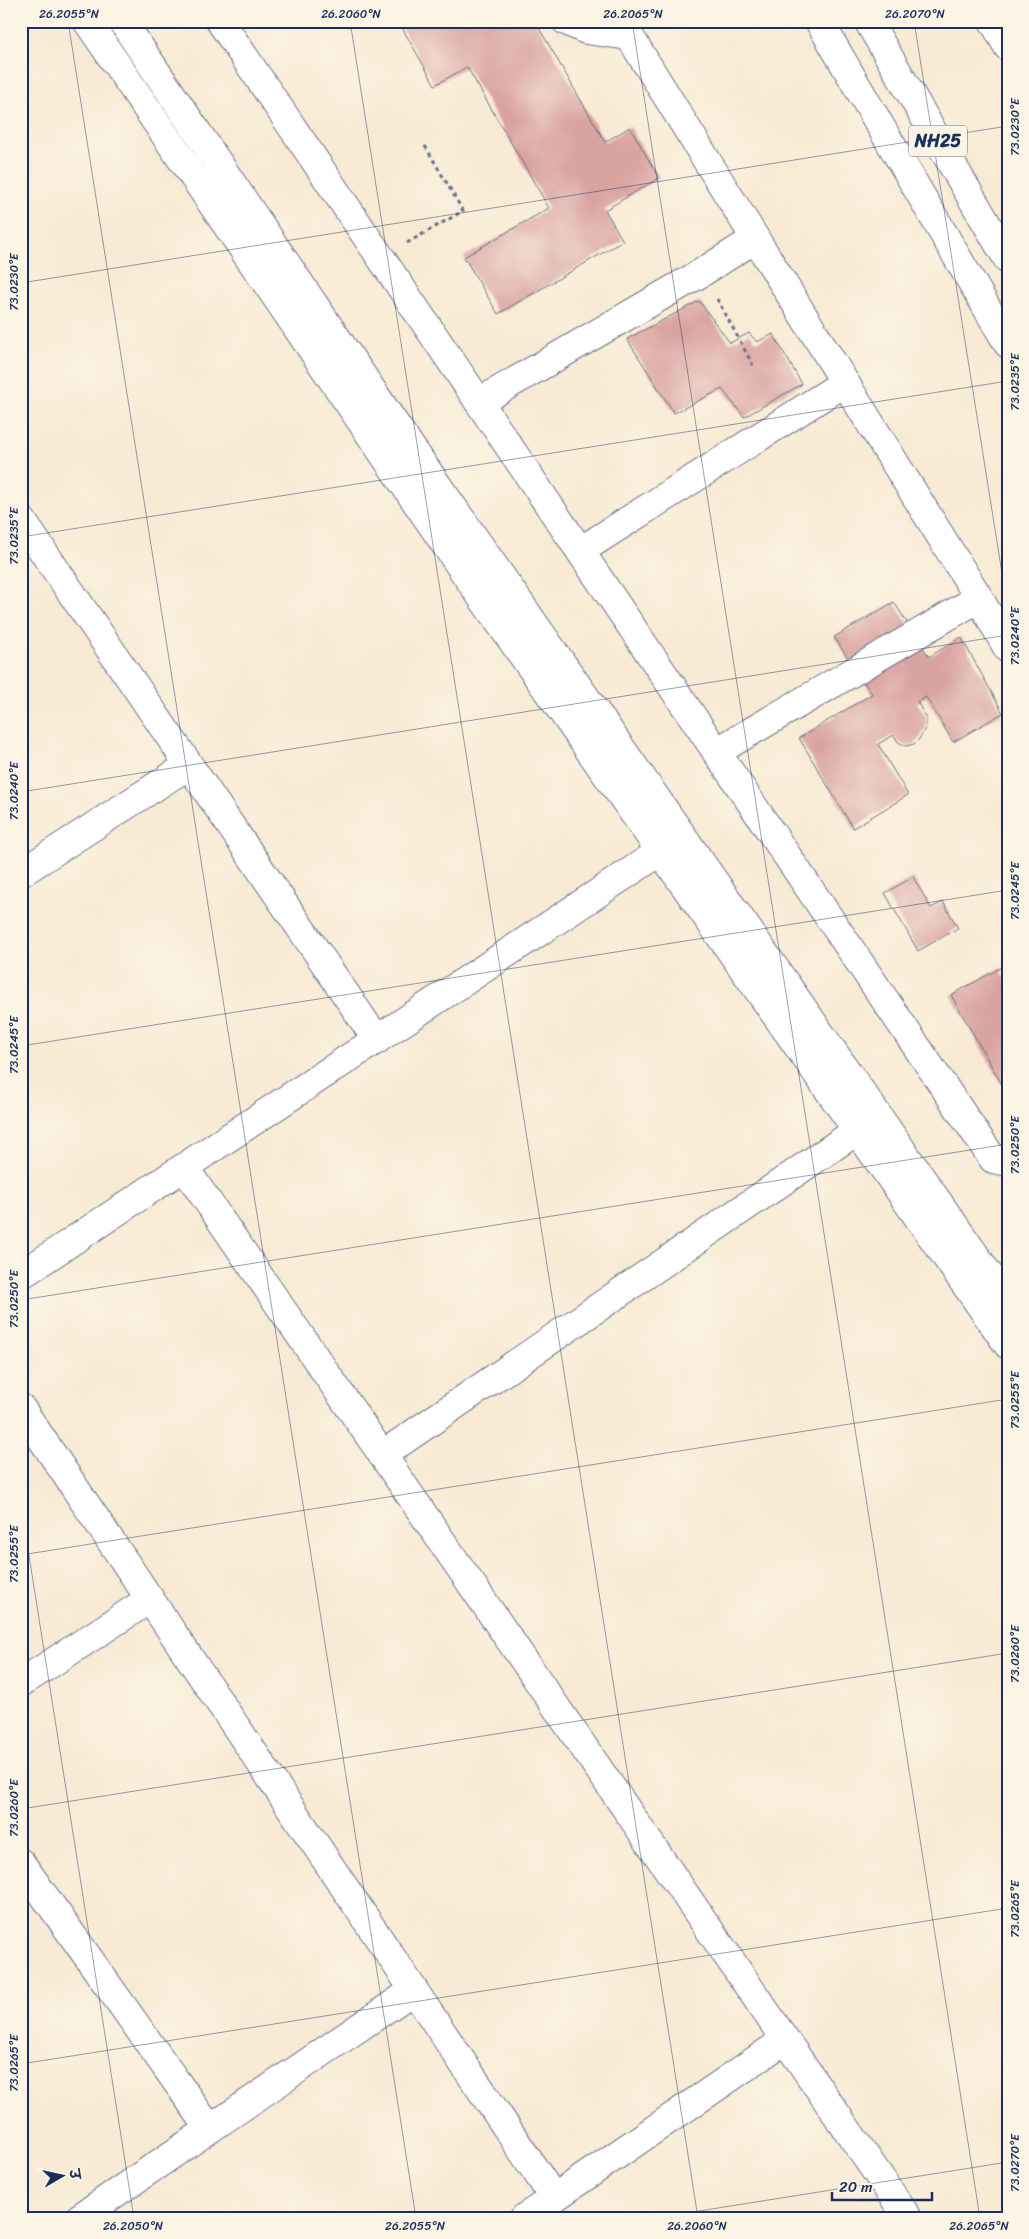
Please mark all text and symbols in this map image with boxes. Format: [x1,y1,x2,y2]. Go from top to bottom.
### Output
text: 26.2055°N [39,3,100,25]
text: 26.2060°N [321,3,382,25]
text: 26.2065°N [603,3,663,25]
text: 26.2070°N [885,3,946,25]
text: 73.0230°E [1004,97,1026,156]
road number: NH25 [909,125,967,156]
text: 73.0230°E [3,252,25,311]
text: 73.0235°E [1004,352,1026,411]
text: 73.0235°E [3,506,25,565]
text: 73.0240°E [1004,605,1026,665]
text: 73.0240°E [3,760,25,820]
text: 73.0245°E [1004,861,1026,920]
text: 73.0245°E [3,1015,25,1074]
text: 73.0250°E [1004,1115,1026,1174]
text: 73.0250°E [3,1269,25,1328]
text: 73.0255°E [1004,1370,1026,1429]
text: 73.0255°E [3,1524,25,1583]
text: 73.0260°E [1004,1624,1026,1683]
text: 73.0260°E [3,1778,25,1837]
text: 73.0265°E [1004,1879,1026,1938]
text: 73.0265°E [3,2033,25,2092]
text: 73.0270°E [1004,2133,1026,2192]
north arrow [38,2152,88,2202]
text: उ [61,2166,88,2182]
scale bar [832,2169,932,2201]
text: 20 m [839,2174,873,2200]
text: 26.2050°N [103,2215,164,2237]
text: 26.2055°N [385,2215,446,2237]
text: 26.2060°N [667,2215,728,2237]
text: 26.2065°N [949,2215,1009,2237]

